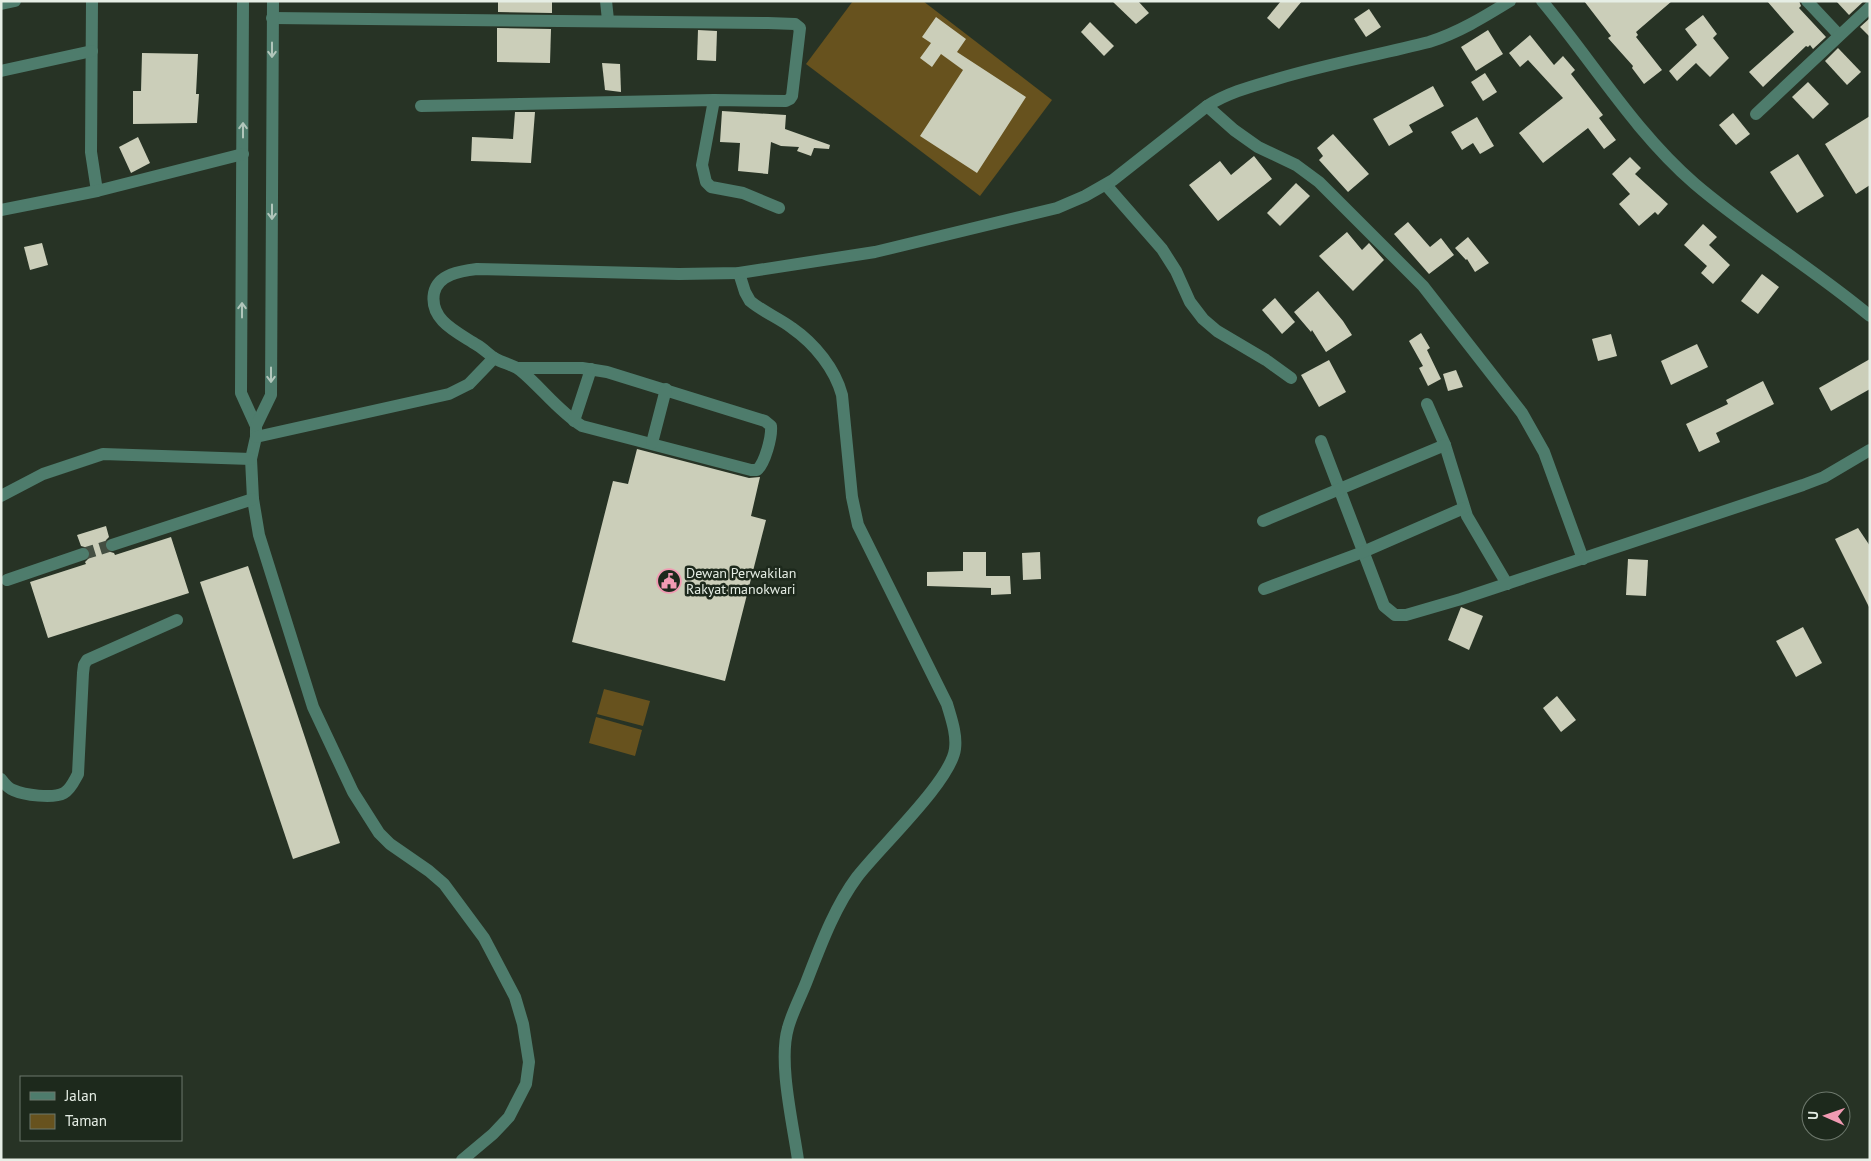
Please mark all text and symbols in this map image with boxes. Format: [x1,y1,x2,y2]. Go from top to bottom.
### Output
one-way arrow [267,42,277,58]
one-way arrow [238,122,248,138]
one-way arrow [267,204,277,220]
one-way arrow [237,302,247,318]
one-way arrow [266,366,276,383]
place label: Dewan Perwakilan Rakyat manokwari [686,564,796,598]
public building icon: Dewan Perwakilan Rakyat manokwari [656,568,682,594]
legend [20,1076,182,1141]
text: Jalan [64,1086,97,1105]
north arrow [1801,1091,1851,1141]
text: Taman [65,1111,107,1130]
text: U [1804,1111,1822,1120]

